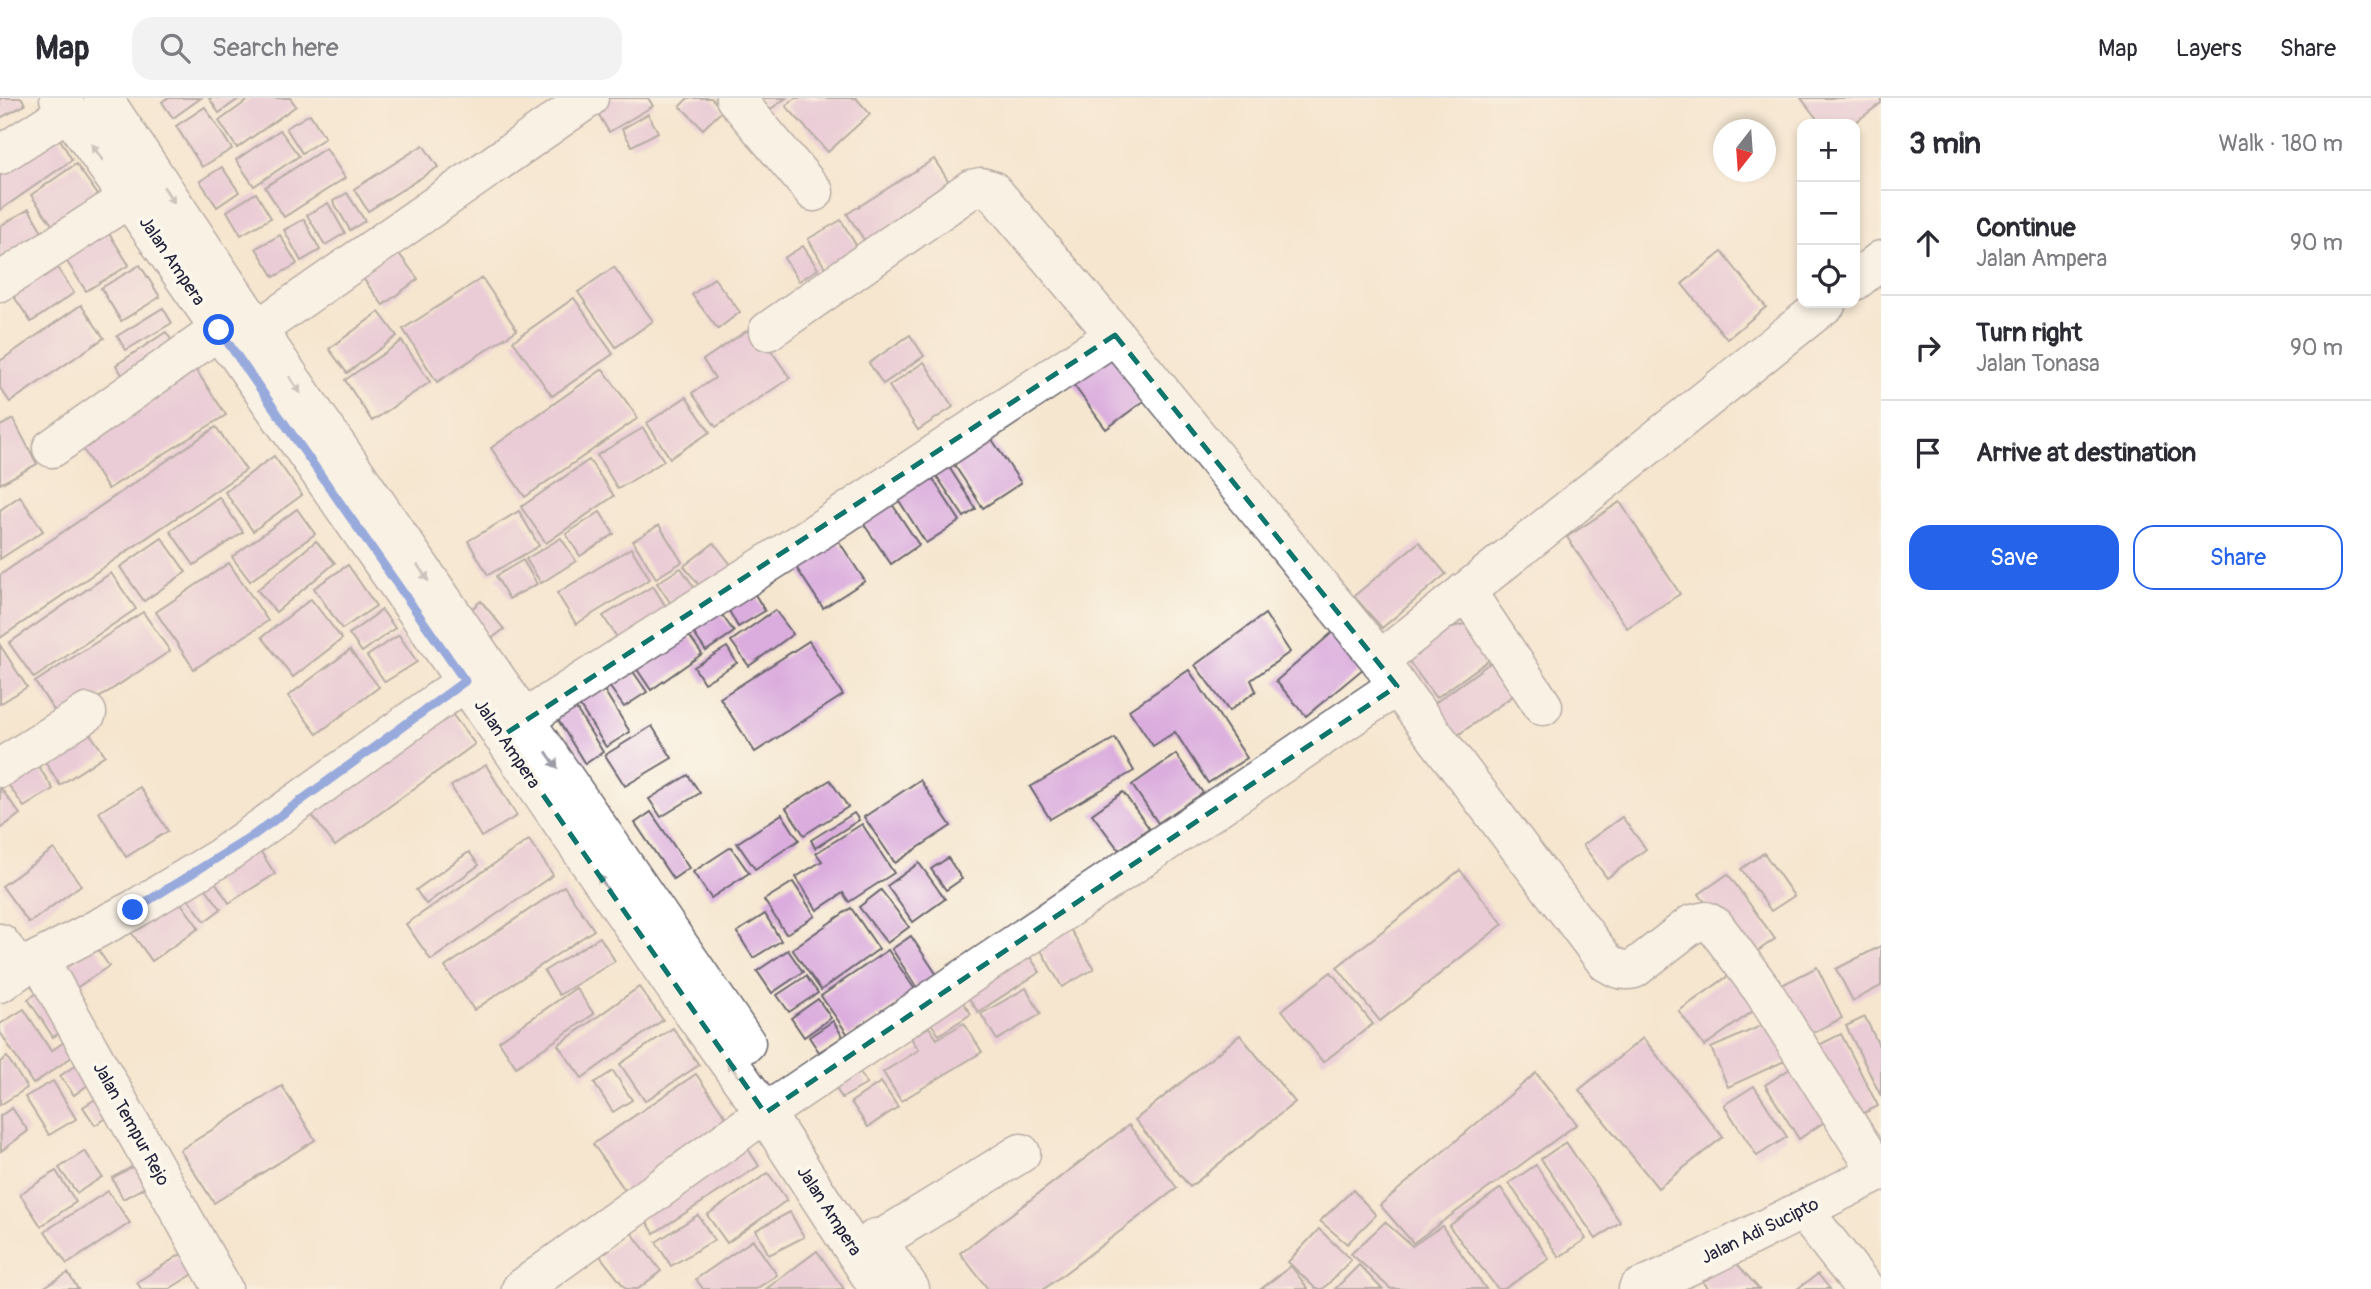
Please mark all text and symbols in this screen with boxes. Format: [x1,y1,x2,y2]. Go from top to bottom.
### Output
search box [132,17,622,80]
text: Map [35,28,90,69]
icon: search [156,29,194,67]
text: Search here [212,32,339,64]
text: Map [2098,34,2138,63]
text: Layers [2176,34,2242,63]
text: Share [2280,34,2336,63]
north arrow [1713,119,1776,182]
map controls [1797,119,1860,308]
button: + [1797,119,1860,182]
text: 3 min [1909,125,1981,162]
text: Walk · 180 m [2218,129,2343,158]
one-way arrow [90,143,104,161]
button: − [1797,182,1860,245]
one-way arrow [162,186,176,204]
street label: Jalan Ampera [134,212,210,310]
text: Continue [1976,212,2076,244]
icon: ahead [1909,224,1947,262]
text: 90 m [2290,228,2343,257]
text: Jalan Ampera [1976,244,2107,273]
button: locate [1797,245,1860,308]
route start [203,314,234,345]
text: Turn right [1976,317,2082,349]
icon: right [1909,329,1947,367]
text: 90 m [2290,333,2343,362]
text: Jalan Tonasa [1976,349,2100,378]
one-way arrow [288,376,302,394]
icon: arrive [1909,434,1947,472]
text: Arrive at destination [1976,437,2196,469]
button: Save [1909,525,2119,590]
button: Share [2133,525,2343,590]
one-way arrow [416,564,430,582]
street label: Jalan Ampera [469,695,545,793]
one-way arrow [546,750,559,770]
one-way arrow [596,874,610,892]
route end [117,894,148,925]
street label: Jalan Tempur Rejo [88,1058,175,1190]
one-way arrow [727,1060,741,1078]
street label: Jalan Ampera [791,1162,867,1260]
street label: Jalan Adi Sucipto [1697,1192,1823,1269]

